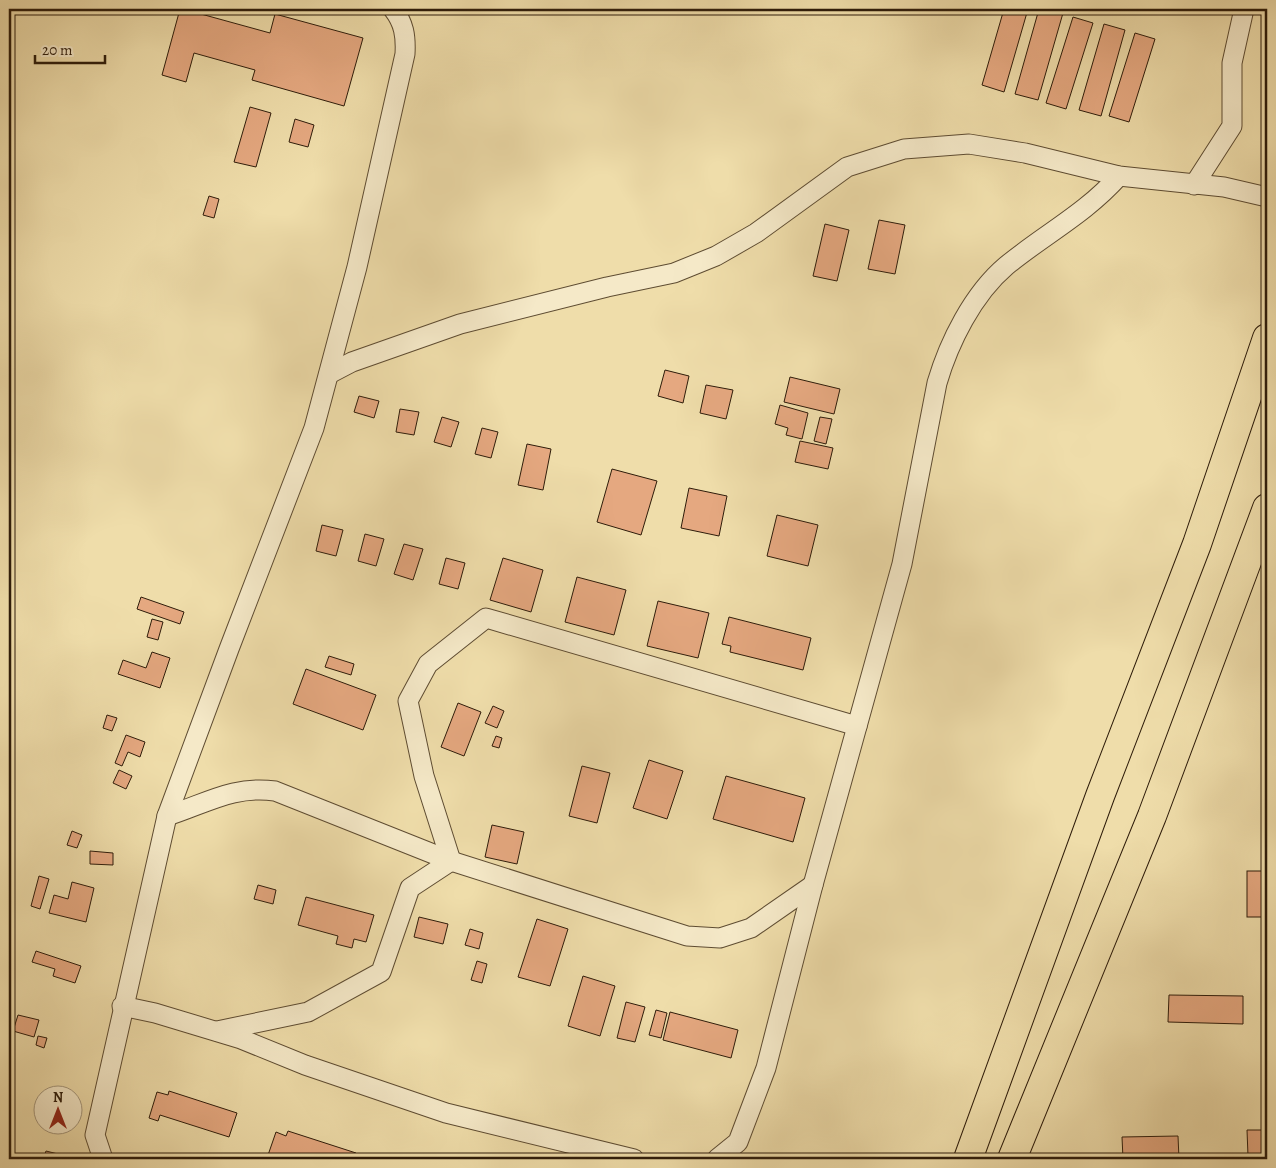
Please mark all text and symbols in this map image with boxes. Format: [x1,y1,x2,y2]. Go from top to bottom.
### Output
scale bar [35,32,105,64]
text: 20 m [42,40,73,60]
north arrow [32,1086,82,1136]
text: N [53,1088,63,1107]

